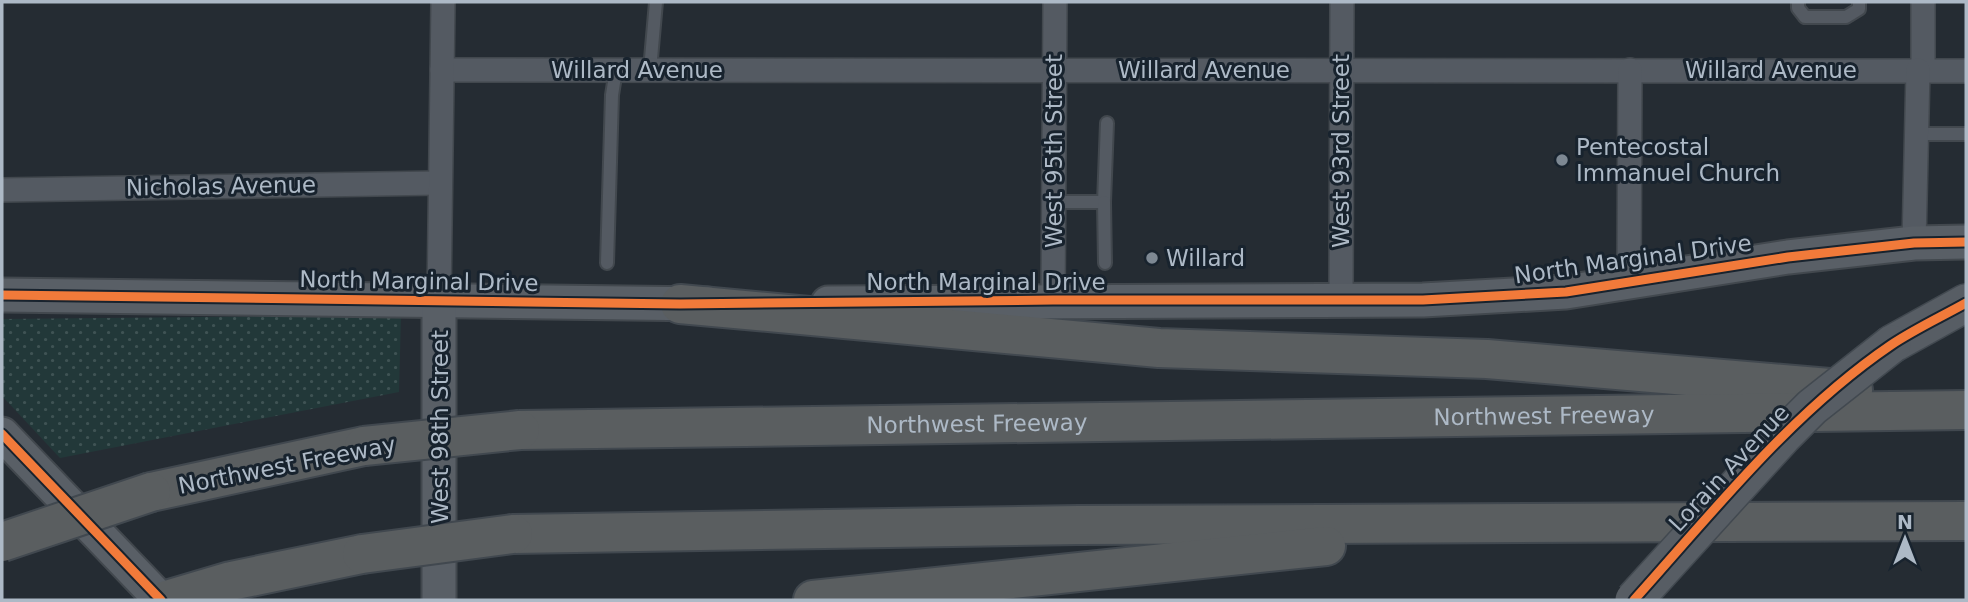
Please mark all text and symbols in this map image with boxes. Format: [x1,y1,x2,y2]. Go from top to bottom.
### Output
street label: West 95th Street [1041,54,1067,248]
street label: West 93rd Street [1328,54,1354,248]
street label: Willard Avenue [551,57,723,83]
street label: Willard Avenue [1118,57,1290,83]
street label: Willard Avenue [1685,57,1857,83]
place label: Pentecostal Immanuel Church [1576,134,1780,186]
marker: Pentecostal Immanuel Church [1554,152,1570,168]
street label: Nicholas Avenue [126,171,316,201]
street label: North Marginal Drive [1513,229,1753,289]
place label: Willard [1166,245,1245,271]
marker: Willard [1144,250,1160,266]
street label: North Marginal Drive [299,266,539,296]
street label: North Marginal Drive [866,269,1106,295]
street label: West 98th Street [427,330,453,524]
street label: Lorain Avenue [1664,399,1794,537]
street label: Northwest Freeway [1433,401,1655,430]
street label: Northwest Freeway [866,409,1088,438]
street label: Northwest Freeway [176,431,398,499]
north arrow [1870,504,1940,574]
text: N [1897,511,1913,533]

